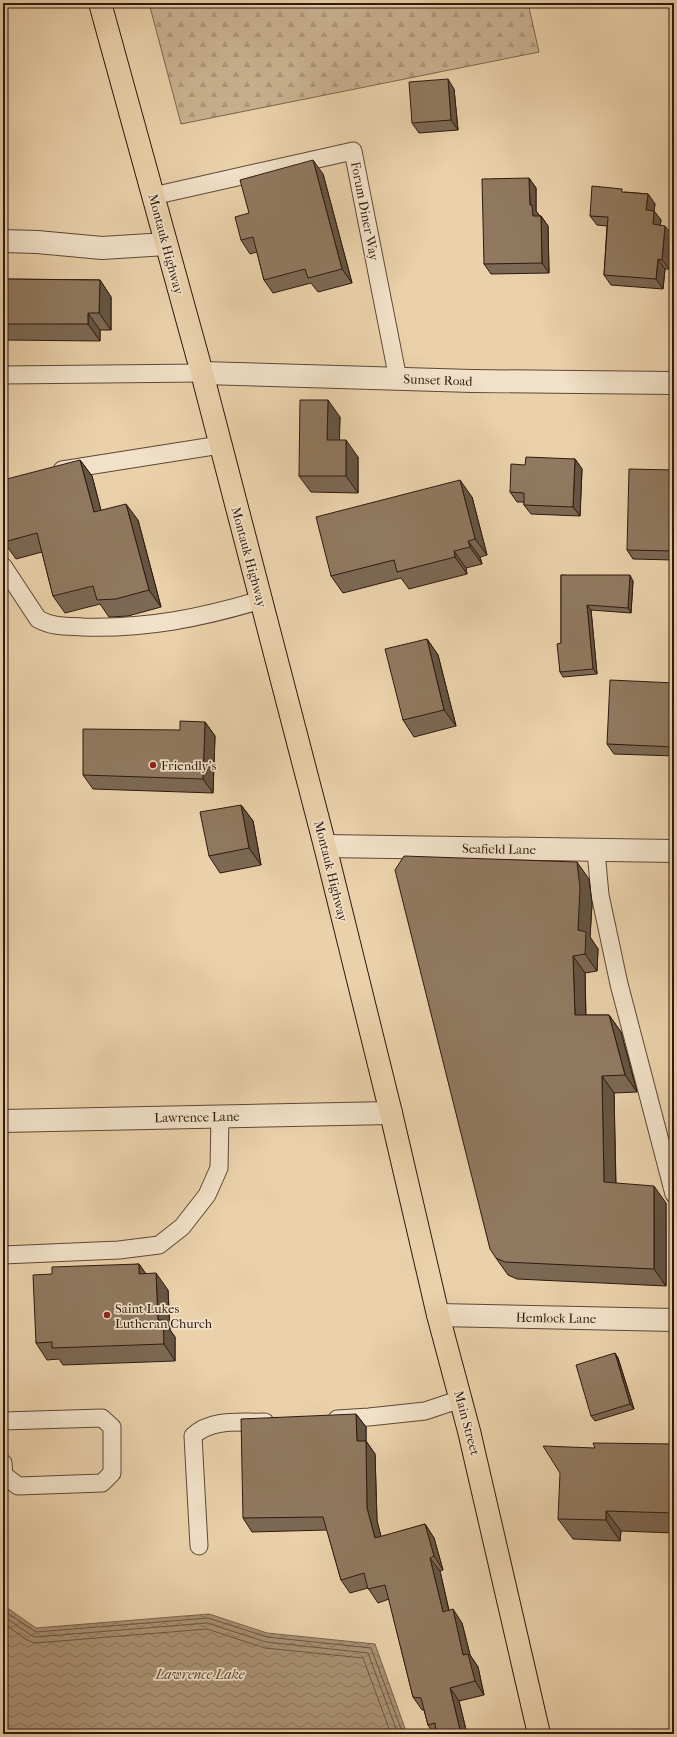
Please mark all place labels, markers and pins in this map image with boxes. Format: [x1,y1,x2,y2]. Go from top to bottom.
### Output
place label: Friendly's [161,758,216,773]
marker: Friendly's [148,760,158,770]
place label: Saint Lukes Lutheran Church [115,1301,213,1331]
marker: Saint Lukes Lutheran Church [102,1310,112,1320]

